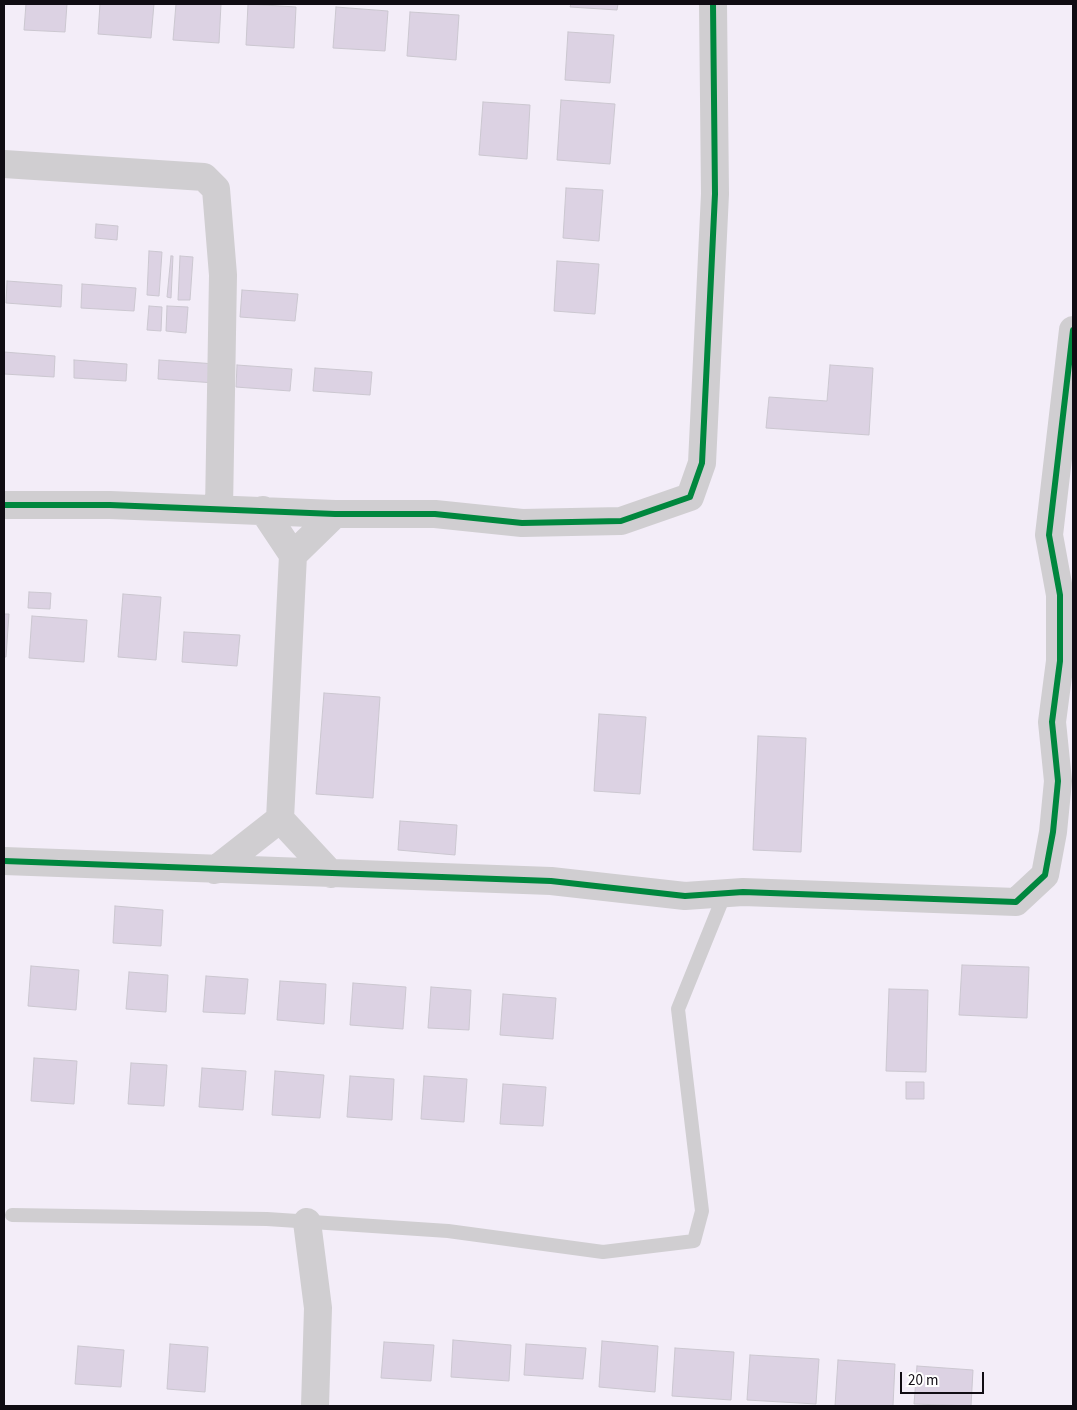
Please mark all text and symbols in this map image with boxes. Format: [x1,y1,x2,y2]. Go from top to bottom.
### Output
scale bar [902,1362,986,1394]
text: 20 m [908,1370,938,1391]

